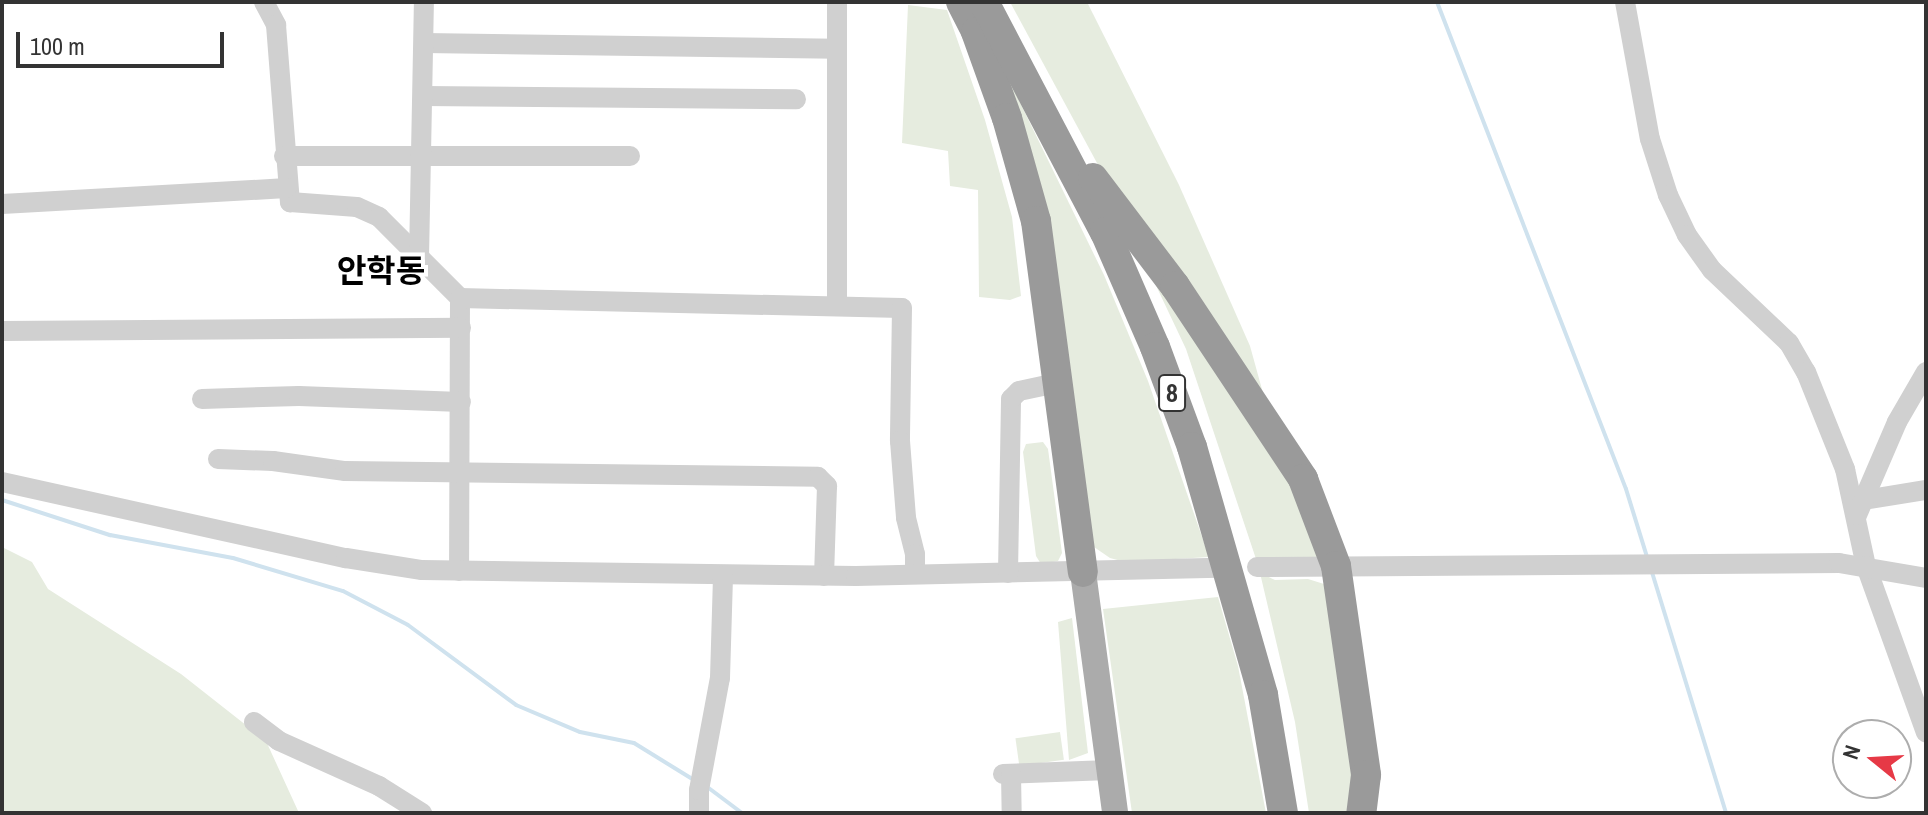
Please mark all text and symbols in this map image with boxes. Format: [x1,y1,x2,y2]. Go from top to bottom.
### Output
scale bar [20,16,228,66]
text: 100 m [30,30,85,62]
district label: 안학동 [337,252,425,290]
road number: 8 [1158,371,1186,415]
north arrow [1832,719,1912,799]
text: N [1835,741,1867,763]

